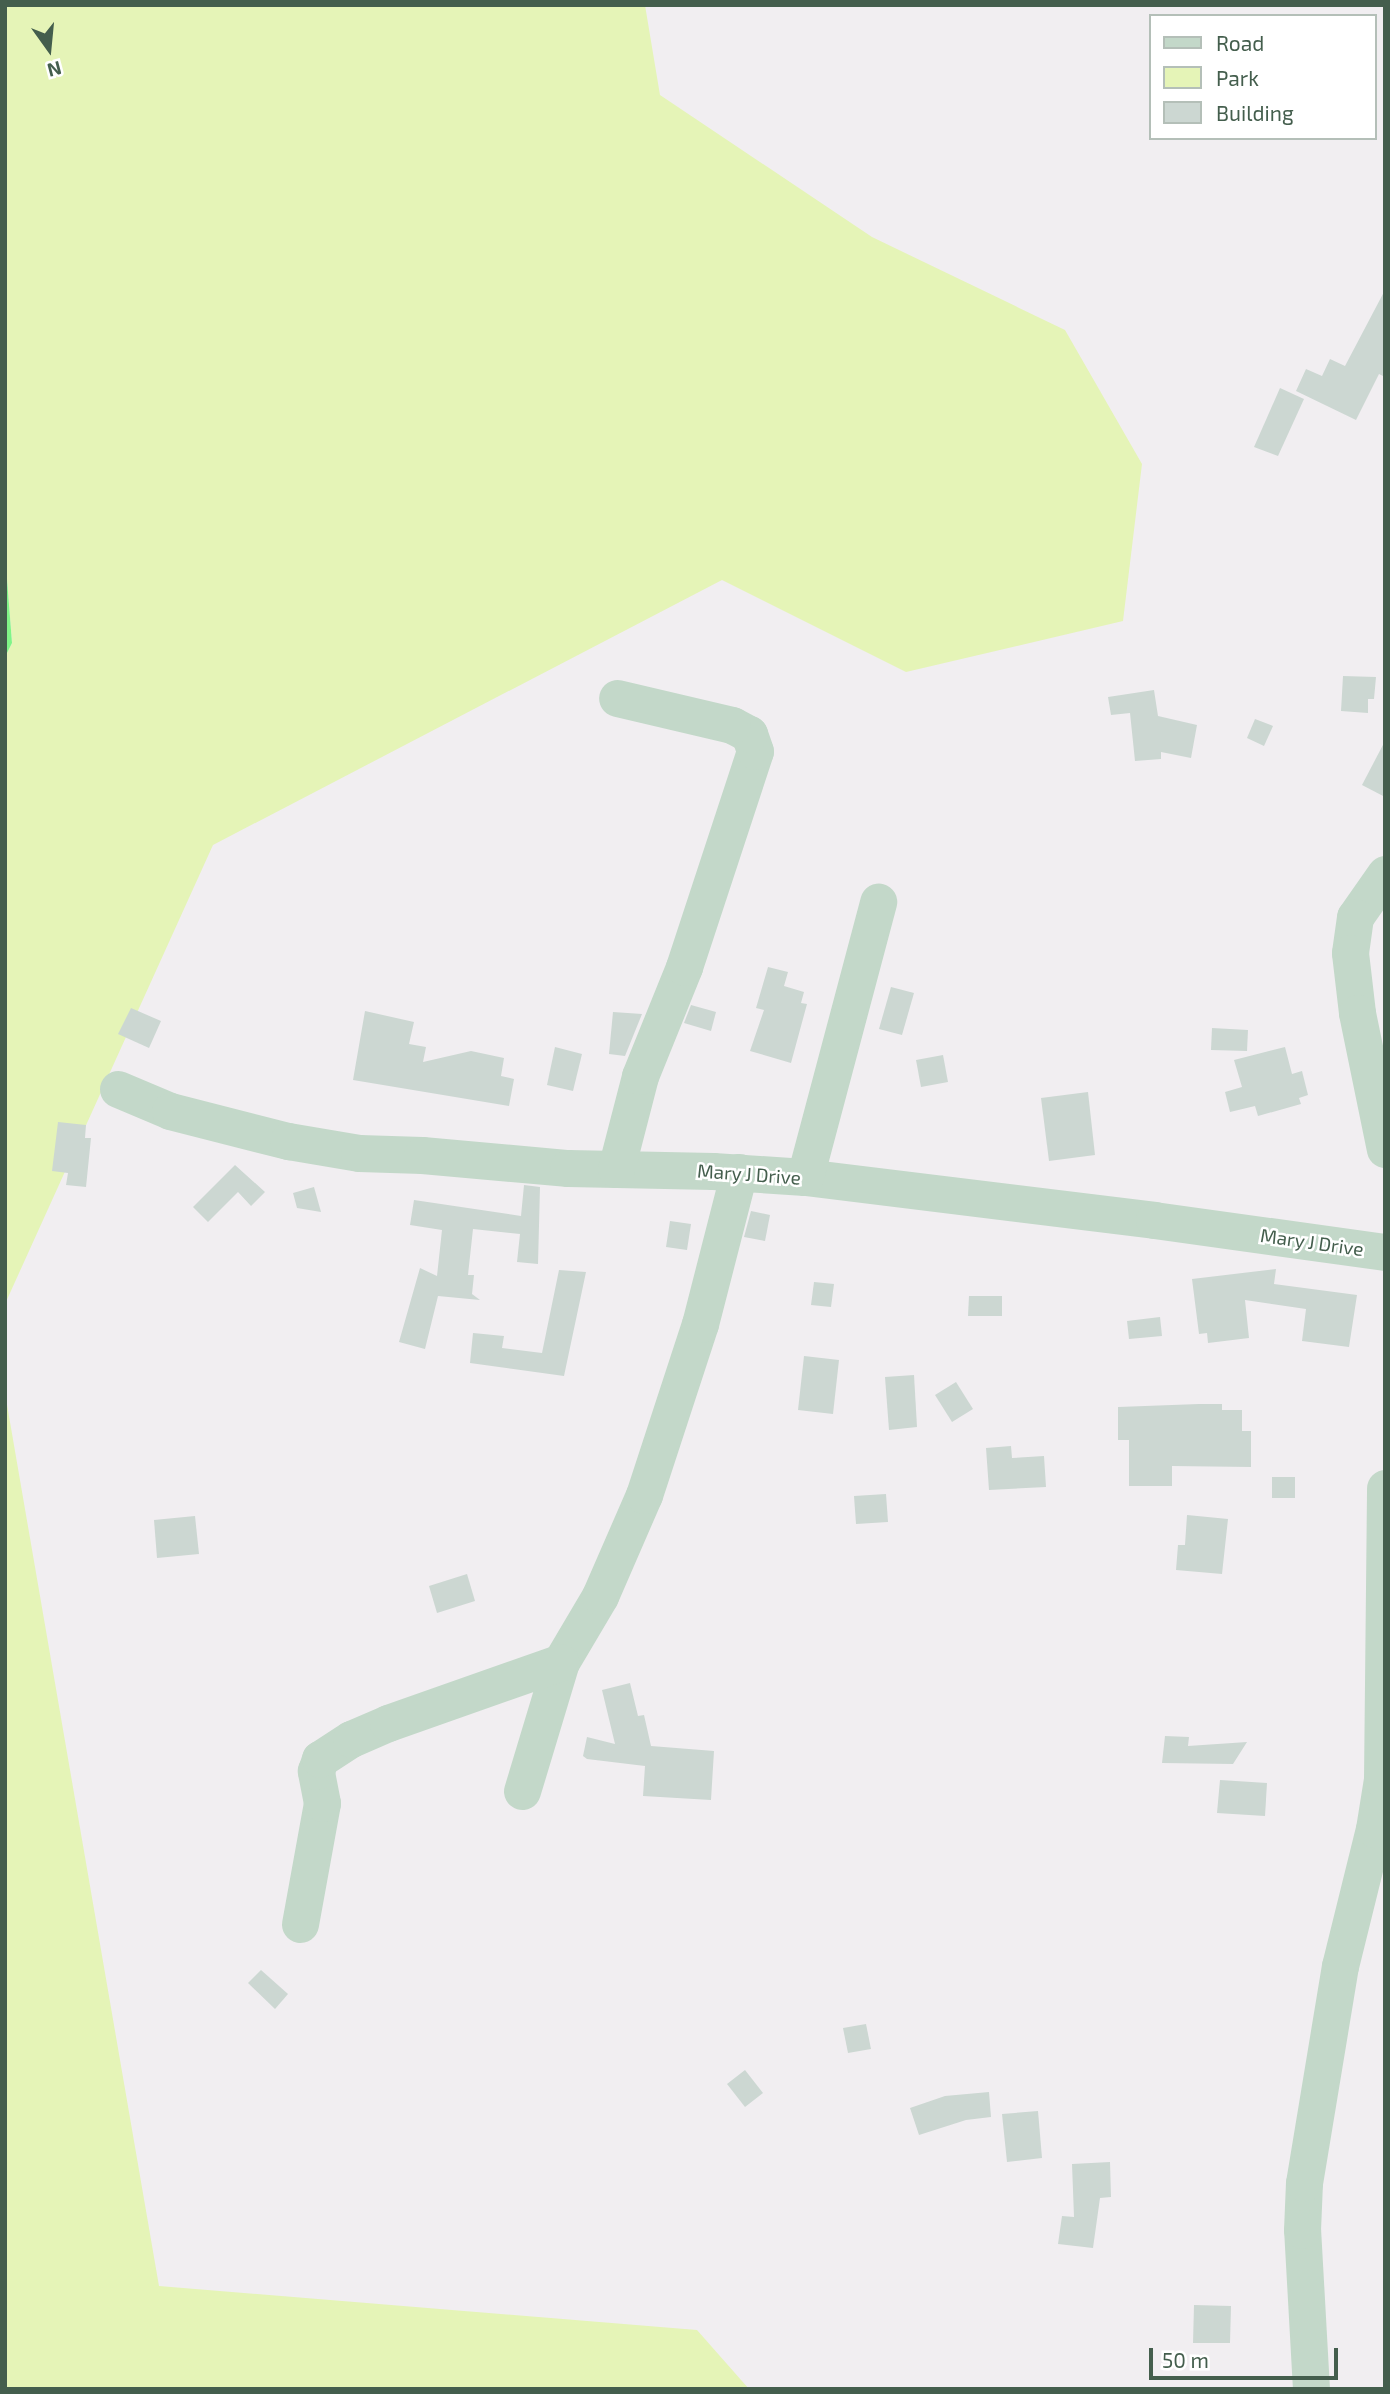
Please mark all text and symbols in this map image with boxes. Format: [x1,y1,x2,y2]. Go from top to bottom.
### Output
north arrow [14,14,84,84]
legend [1148,14,1376,140]
text: Road [1216,30,1264,55]
text: N [45,57,64,83]
text: Park [1216,65,1259,90]
text: Building [1216,100,1294,125]
street label: Mary J Drive [696,1159,802,1189]
street label: Mary J Drive [1259,1223,1365,1261]
scale bar [1152,2334,1341,2378]
text: 50 m [1162,2347,1209,2372]

